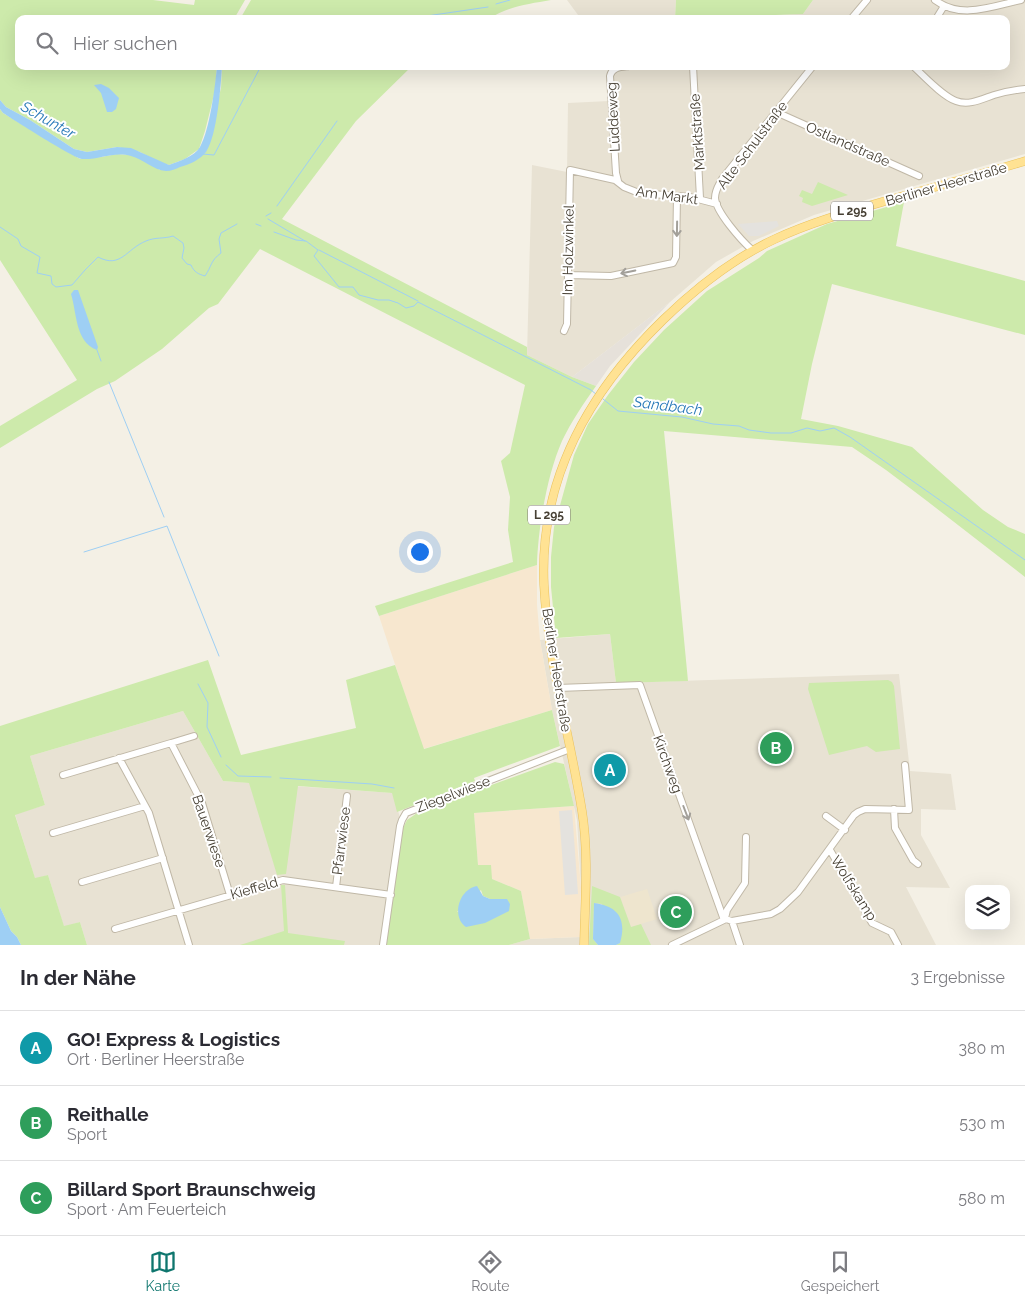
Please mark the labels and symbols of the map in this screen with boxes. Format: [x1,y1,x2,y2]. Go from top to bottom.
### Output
street label: Lüddeweg [603,82,623,152]
street label: Marktstraße [686,93,708,171]
water label: Schunter [17,97,79,143]
street label: Alte Schulstraße [714,98,790,192]
street label: Ostlandstraße [804,118,892,170]
street label: Berliner Heerstraße [884,159,1008,209]
street label: Am Markt [635,183,699,207]
road number: L 295 [831,202,873,220]
street label: Im Holzwinkel [559,204,577,296]
one-way arrow [672,220,681,236]
one-way arrow [620,268,636,277]
water label: Sandbach [632,393,703,419]
road number: L 295 [528,506,570,524]
your location [407,539,433,565]
street label: Berliner Heerstraße [539,607,575,733]
pin: B [760,729,792,767]
street label: Kirchweg [650,733,686,795]
pin: A [594,751,626,789]
street label: Ziegelwiese [414,773,492,815]
street label: Bauerwiese [189,792,229,870]
one-way arrow [682,805,691,820]
street label: Pfarrwiese [329,806,353,876]
street label: Wolfskamp [828,852,881,924]
street label: Kieffeld [228,874,280,902]
pin: C [660,893,692,931]

